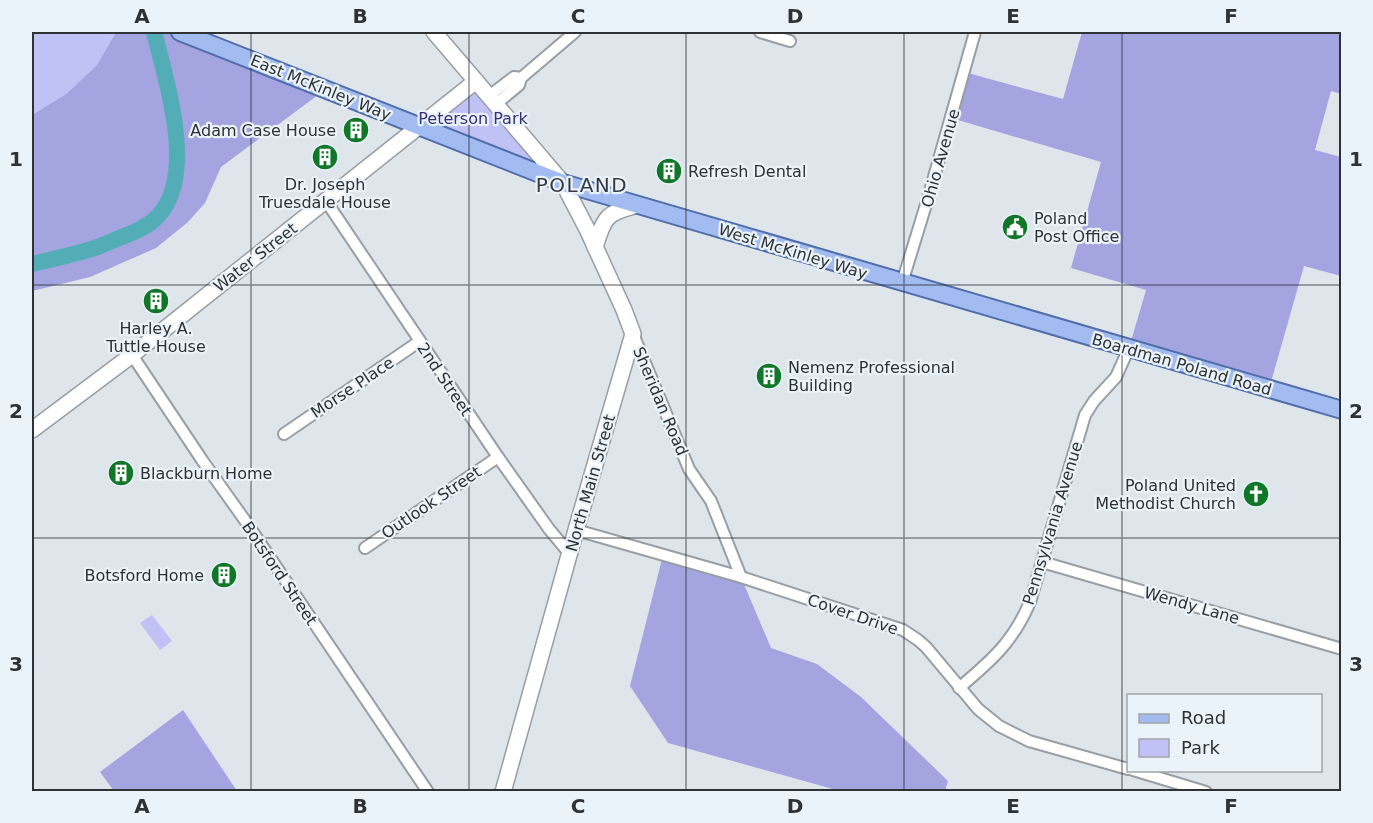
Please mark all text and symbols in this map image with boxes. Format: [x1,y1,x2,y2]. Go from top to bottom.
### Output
text: A [134,4,150,28]
text: B [352,4,368,28]
text: C [571,4,585,28]
text: D [787,4,803,28]
text: E [1006,4,1020,28]
text: F [1224,4,1238,28]
street label: East McKinley Way [248,51,394,124]
street label: Ohio Avenue [917,107,964,210]
park label: Peterson Park [418,109,529,128]
building icon: Adam Case House [341,115,371,145]
place label: Adam Case House [190,121,336,140]
building icon: Dr. Joseph Truesdale House [310,142,340,172]
text: 1 [9,147,23,171]
text: 1 [1349,147,1363,171]
building icon: Refresh Dental [654,156,684,186]
place label: Refresh Dental [688,162,806,181]
district label: POLAND [536,173,628,197]
place label: Dr. Joseph Truesdale House [258,175,391,212]
place label: Poland Post Office [1034,209,1119,246]
public building icon: Poland Post Office [1000,212,1030,242]
street label: Water Street [210,219,301,296]
street label: West McKinley Way [716,220,870,283]
building icon: Harley A. Tuttle House [141,286,171,316]
place label: Harley A. Tuttle House [105,319,206,356]
street label: Boardman Poland Road [1090,330,1274,399]
street label: 2nd Street [413,339,476,419]
street label: Sheridan Road [629,344,692,459]
street label: Morse Place [307,353,397,422]
place label: Nemenz Professional Building [788,358,955,395]
building icon: Nemenz Professional Building [754,361,784,391]
text: 2 [9,399,23,423]
text: 2 [1349,399,1363,423]
street label: North Main Street [562,412,619,554]
street label: Pennsylvania Avenue [1019,439,1086,607]
building icon: Blackburn Home [106,458,136,488]
street label: Outlook Street [378,462,485,543]
place label: Blackburn Home [140,464,272,483]
place label: Poland United Methodist Church [1095,476,1236,513]
church icon: Poland United Methodist Church [1241,479,1271,509]
street label: Botsford Street [238,518,321,629]
building icon: Botsford Home [209,560,239,590]
place label: Botsford Home [84,566,204,585]
street label: Wendy Lane [1142,583,1242,628]
street label: Cover Drive [805,590,901,639]
text: 3 [9,652,23,676]
text: 3 [1349,652,1363,676]
legend [1127,694,1322,772]
text: Road [1181,707,1226,728]
text: Park [1181,737,1220,758]
text: A [134,794,150,818]
text: B [352,794,368,818]
text: C [571,794,585,818]
text: D [787,794,803,818]
text: E [1006,794,1020,818]
text: F [1224,794,1238,818]

